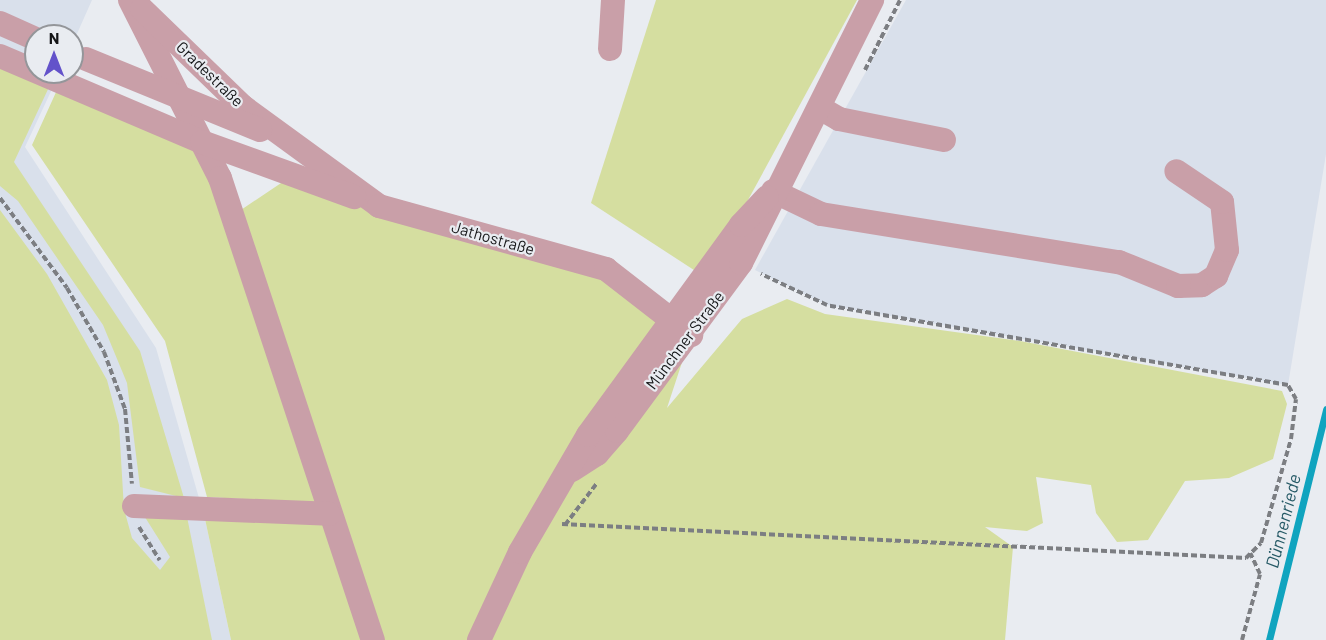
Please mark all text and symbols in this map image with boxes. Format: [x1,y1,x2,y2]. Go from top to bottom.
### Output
north arrow [24,24,84,84]
text: N [49,28,59,47]
street label: Gradestraße [172,37,248,111]
street label: Jathostraße [449,217,537,259]
street label: Münchner Straße [642,287,728,393]
water label: Dünnenriede [1261,472,1305,570]

